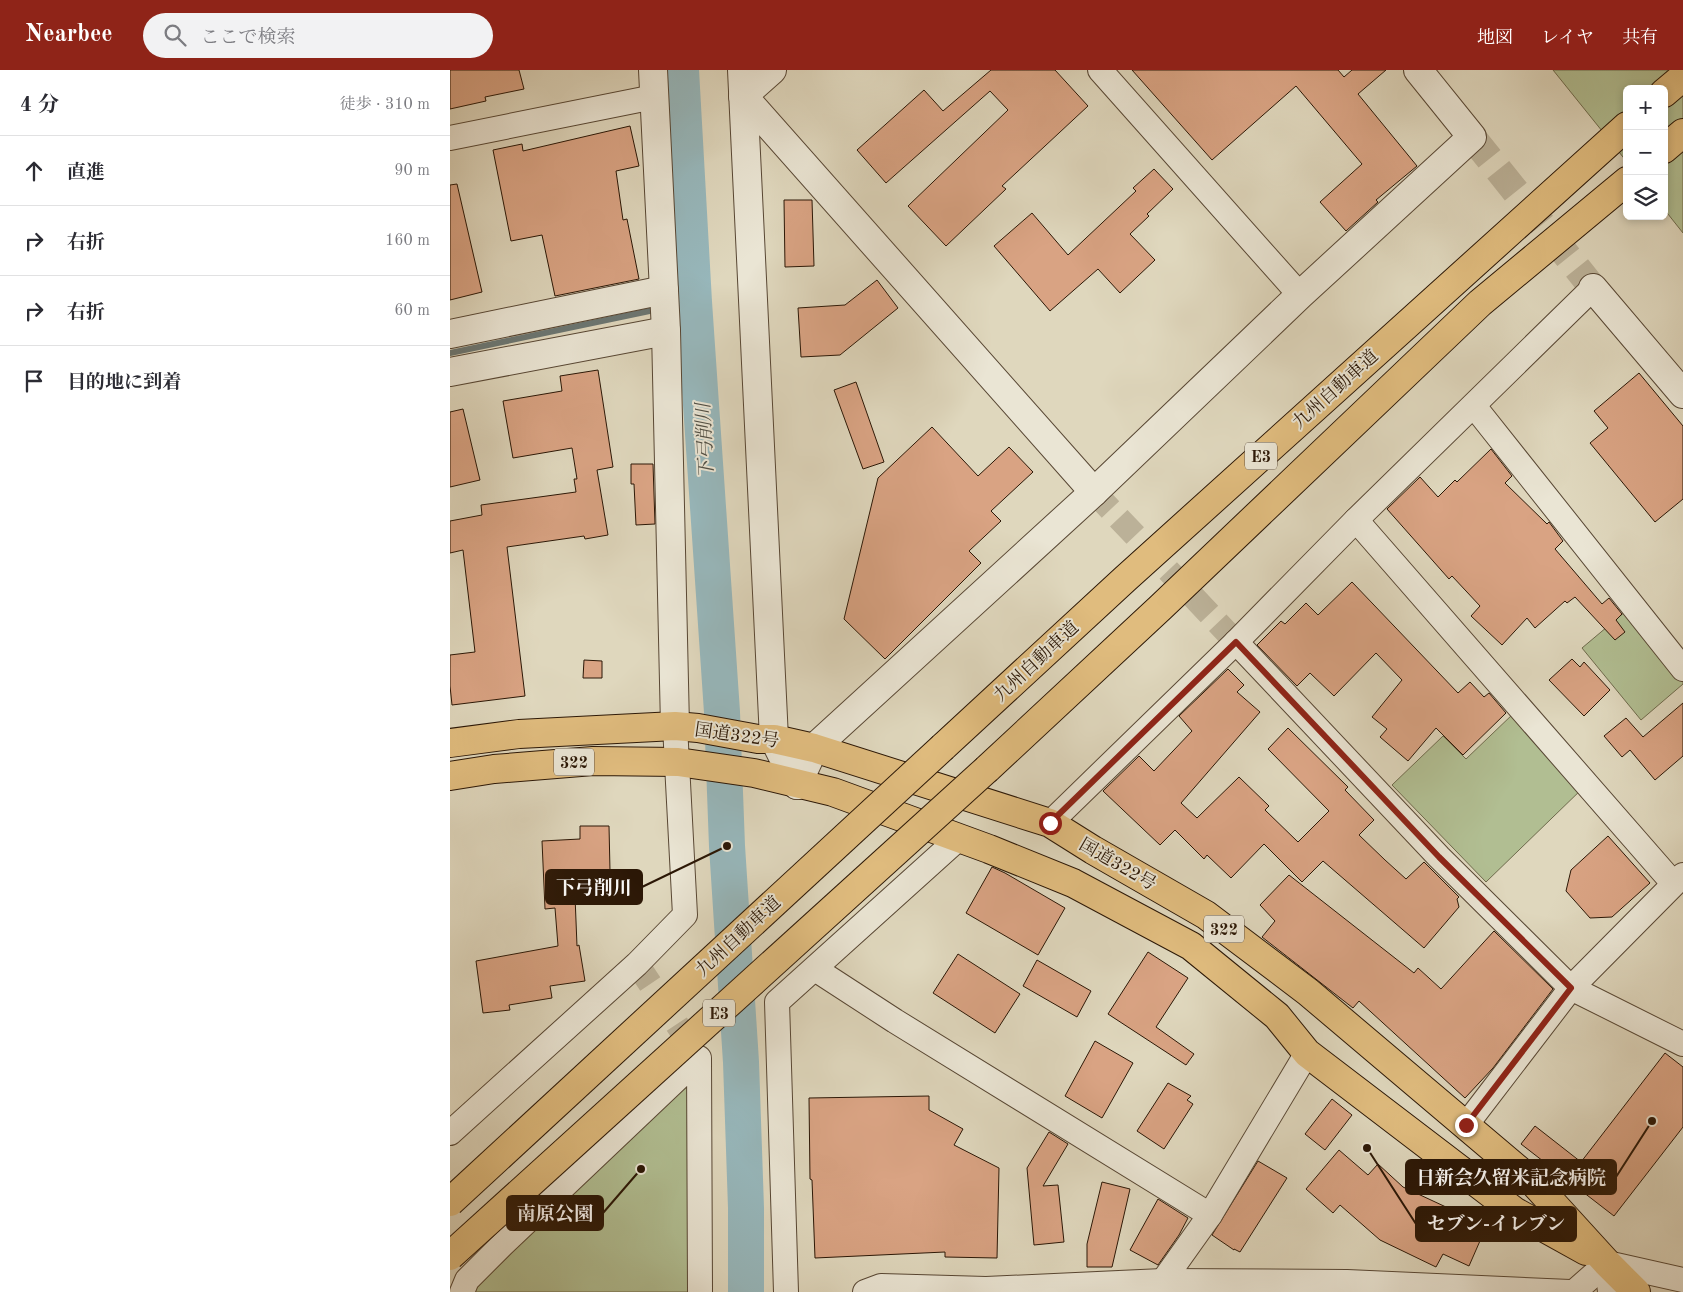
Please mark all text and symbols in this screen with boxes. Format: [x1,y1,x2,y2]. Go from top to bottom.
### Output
search box [143,13,493,58]
icon: search [161,21,189,49]
text: Nearbee [25,23,113,47]
text: ここで検索 [201,29,296,48]
text: 地図 [1477,29,1513,47]
text: レイヤ [1541,29,1594,47]
text: 共有 [1622,29,1658,47]
map controls [1623,85,1668,220]
button: + [1623,85,1668,130]
text: 4 分 [20,95,59,116]
text: 徒歩 · 310 m [340,97,430,113]
button: − [1623,130,1668,175]
icon: ahead [20,157,48,185]
text: 90 m [394,163,430,179]
text: 直進 [67,164,105,183]
button: layers [1623,175,1668,220]
icon: right [20,227,48,255]
text: 160 m [385,233,430,249]
text: 右折 [67,234,105,253]
icon: right [20,297,48,325]
text: 60 m [394,303,430,319]
text: 右折 [67,304,105,323]
street label: 九州自動車道 [1288,345,1382,433]
icon: arrive [20,367,48,395]
text: 目的地に到着 [67,374,181,393]
water label: 下弓削川 [693,400,718,479]
road number: E3 [1245,442,1277,470]
street label: 九州自動車道 [990,617,1082,705]
street label: 国道322号 [693,719,781,751]
road number: 322 [554,749,594,776]
route start [1039,812,1062,835]
street label: 国道322号 [1076,834,1160,894]
callout: 下弓削川 [546,870,642,904]
text: 下弓削川 [556,877,632,899]
street label: 九州自動車道 [692,892,784,980]
road number: 322 [1204,916,1244,942]
road number: E3 [703,1000,735,1026]
route end [1455,1114,1478,1137]
callout: 日新会久留米記念病院 [1406,1160,1616,1194]
text: 日新会久留米記念病院 [1416,1167,1606,1189]
callout: 南原公園 [507,1196,603,1230]
text: 南原公園 [517,1203,593,1225]
callout: セブン-イレブン [1416,1207,1576,1241]
text: セブン-イレブン [1427,1214,1565,1235]

